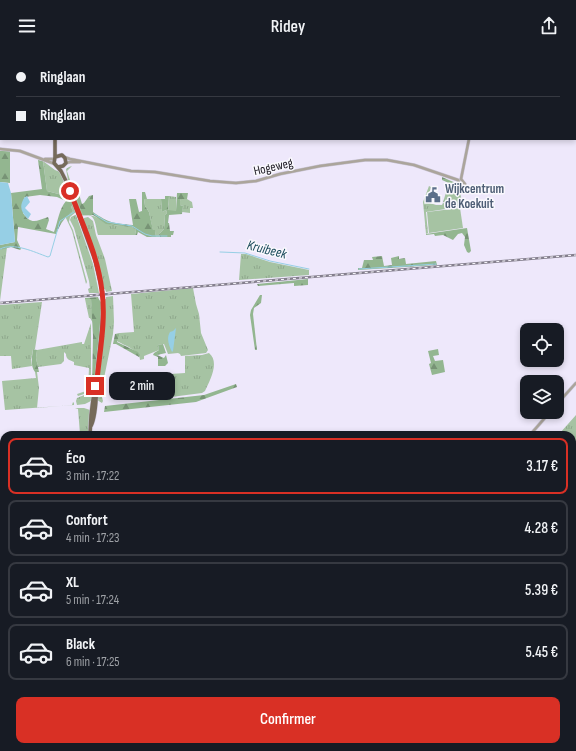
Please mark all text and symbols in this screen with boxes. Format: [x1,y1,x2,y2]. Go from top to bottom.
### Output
icon: menu [16,15,38,37]
icon: share [538,15,560,37]
text: Ridey [271,16,305,37]
text: Ringlaan [40,68,85,87]
text: Ringlaan [40,106,85,125]
street label: Hogeweg [252,155,294,179]
place label: Wijkcentrum de Koekuit [445,181,504,212]
route start [61,182,79,200]
public building icon: Wijkcentrum de Koekuit [424,186,442,204]
water label: Kruibeek [245,236,289,263]
map controls [520,323,564,419]
button: locate [520,323,564,367]
callout: 2 min [109,372,175,400]
button: layers [520,375,564,419]
route end [86,377,104,395]
text: 2 min [130,378,154,394]
icon: car [18,448,54,484]
text: Éco [66,449,85,468]
text: 3.17 € [526,457,558,476]
text: 3 min · 17:22 [66,468,119,484]
icon: car [18,510,54,546]
text: Confort [66,511,108,530]
text: 4.28 € [525,519,558,538]
text: 4 min · 17:23 [66,530,119,546]
icon: car [18,572,54,608]
text: XL [66,573,79,592]
text: 5.39 € [525,581,558,600]
text: 5 min · 17:24 [66,592,119,608]
icon: car [18,634,54,670]
text: Black [66,635,95,654]
text: 5.45 € [525,643,558,662]
text: 6 min · 17:25 [66,654,119,670]
button: Confirmer [16,697,560,743]

